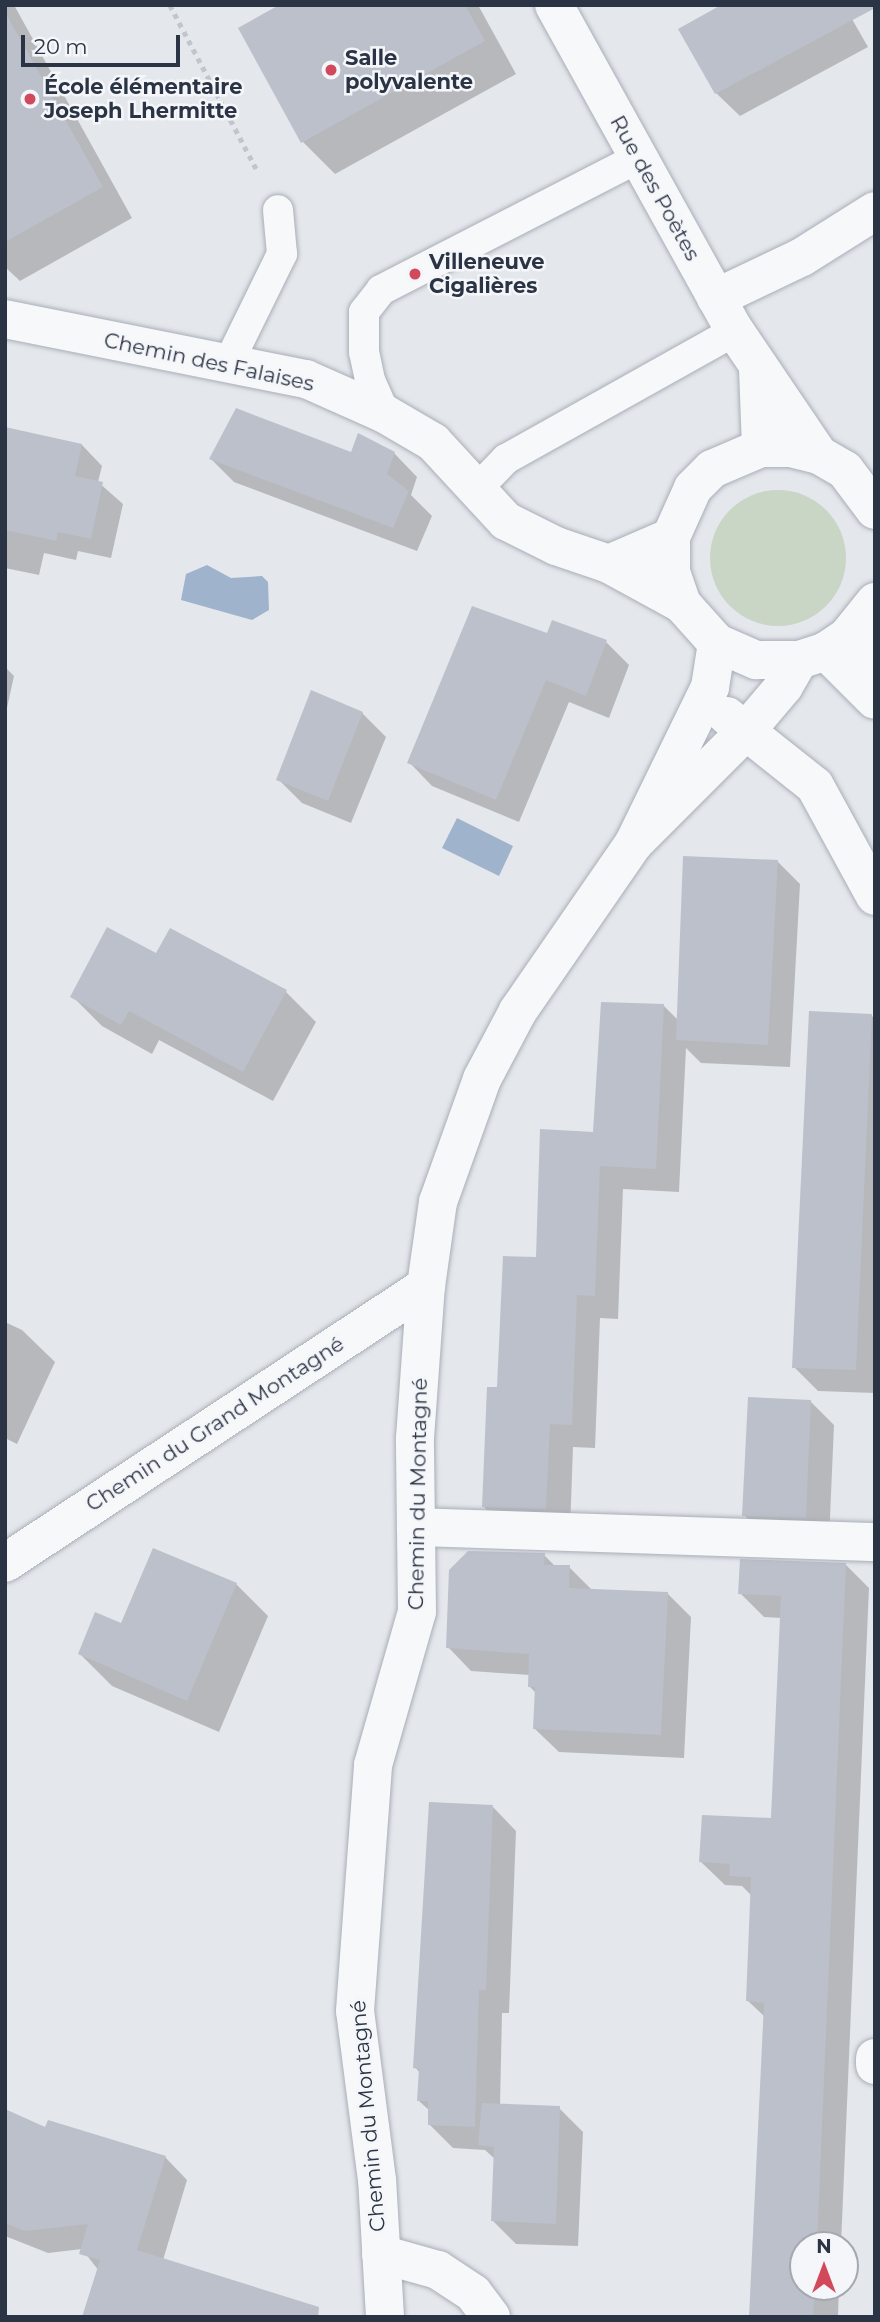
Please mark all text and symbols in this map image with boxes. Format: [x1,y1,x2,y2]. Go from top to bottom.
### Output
scale bar [24,21,184,65]
text: 20 m [34,34,88,59]
place label: Salle polyvalente [345,45,473,95]
marker: Salle polyvalente [323,62,339,78]
place label: École élémentaire Joseph Lhermitte [44,74,242,124]
marker: École élémentaire Joseph Lhermitte [22,91,38,107]
street label: Rue des Poètes [605,111,705,265]
place label: Villeneuve Cigalières [429,249,545,299]
marker: Villeneuve Cigalières [407,266,423,282]
street label: Chemin des Falaises [102,327,316,397]
street label: Chemin du Grand Montagné [81,1331,349,1517]
street label: Chemin du Montagné [403,1378,433,1610]
street label: Chemin du Montagné [345,1999,391,2233]
north arrow [789,2231,859,2301]
text: N [816,2235,832,2258]

